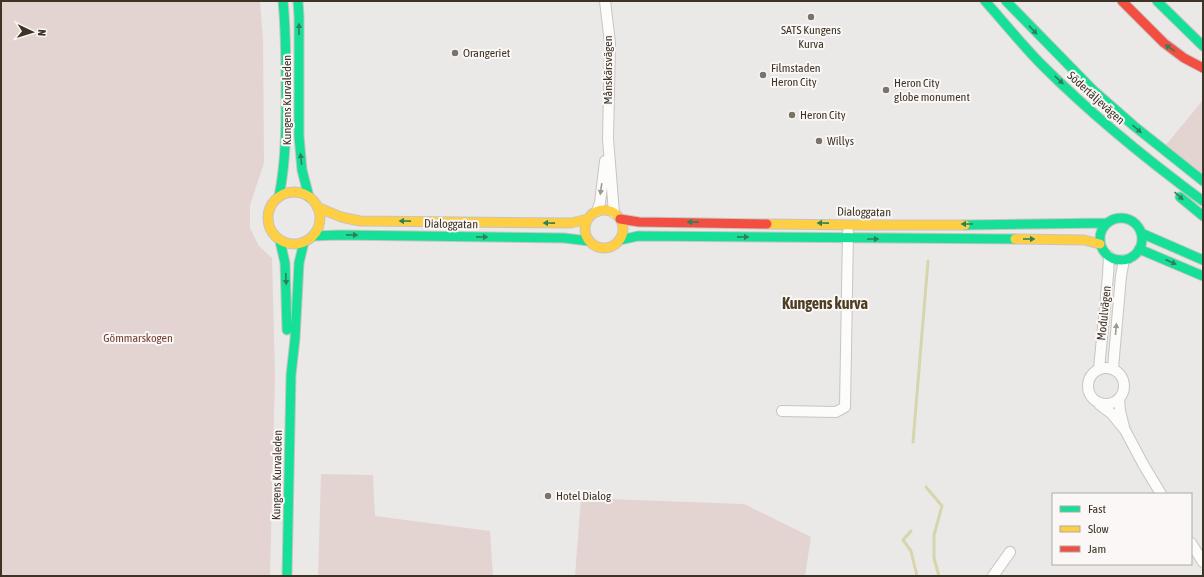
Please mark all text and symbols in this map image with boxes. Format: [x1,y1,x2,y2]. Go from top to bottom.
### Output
north arrow [12,12,52,52]
marker: SATS Kungens Kurva [806,12,816,22]
one-way arrow [296,22,302,35]
place label: SATS Kungens Kurva [781,23,841,51]
one-way arrow [1028,25,1037,34]
text: N [36,29,48,36]
street label: Månskärsvägen [601,36,615,104]
one-way arrow [1165,44,1175,52]
place label: Orangeriet [463,46,511,60]
marker: Orangeriet [450,48,460,58]
street label: Kungens Kurvaleden [280,55,294,145]
place label: Filmstaden Heron City [771,61,821,89]
street label: Södertäljevägen [1065,69,1127,127]
marker: Filmstaden Heron City [758,70,768,80]
place label: Heron City globe monument [894,76,970,104]
one-way arrow [1054,76,1064,85]
marker: Heron City globe monument [881,85,891,95]
place label: Heron City [800,108,846,122]
marker: Heron City [787,110,797,120]
one-way arrow [1132,124,1143,133]
place label: Willys [827,134,854,148]
marker: Willys [814,136,824,146]
one-way arrow [298,153,304,165]
one-way arrow [598,183,604,195]
one-way arrow [1174,191,1184,200]
street label: Dialoggatan [837,205,891,219]
street label: Dialoggatan [424,217,478,231]
one-way arrow [398,218,411,224]
one-way arrow [686,219,699,225]
one-way arrow [542,220,555,226]
one-way arrow [817,220,829,227]
one-way arrow [960,221,973,227]
one-way arrow [346,232,359,238]
one-way arrow [476,234,489,240]
one-way arrow [737,234,750,240]
one-way arrow [867,236,880,242]
one-way arrow [1023,236,1036,242]
one-way arrow [1166,259,1177,265]
one-way arrow [283,273,289,286]
street label: Modulvägen [1094,285,1114,341]
district label: Kungens kurva [782,294,868,312]
one-way arrow [1113,323,1120,335]
park label: Gömmarskogen [103,331,173,345]
street label: Kungens Kurvaleden [269,430,285,520]
place label: Hotel Dialog [556,489,612,503]
marker: Hotel Dialog [543,491,553,501]
legend [1052,493,1192,565]
text: Fast [1088,502,1106,516]
text: Slow [1088,522,1109,536]
text: Jam [1088,542,1106,556]

